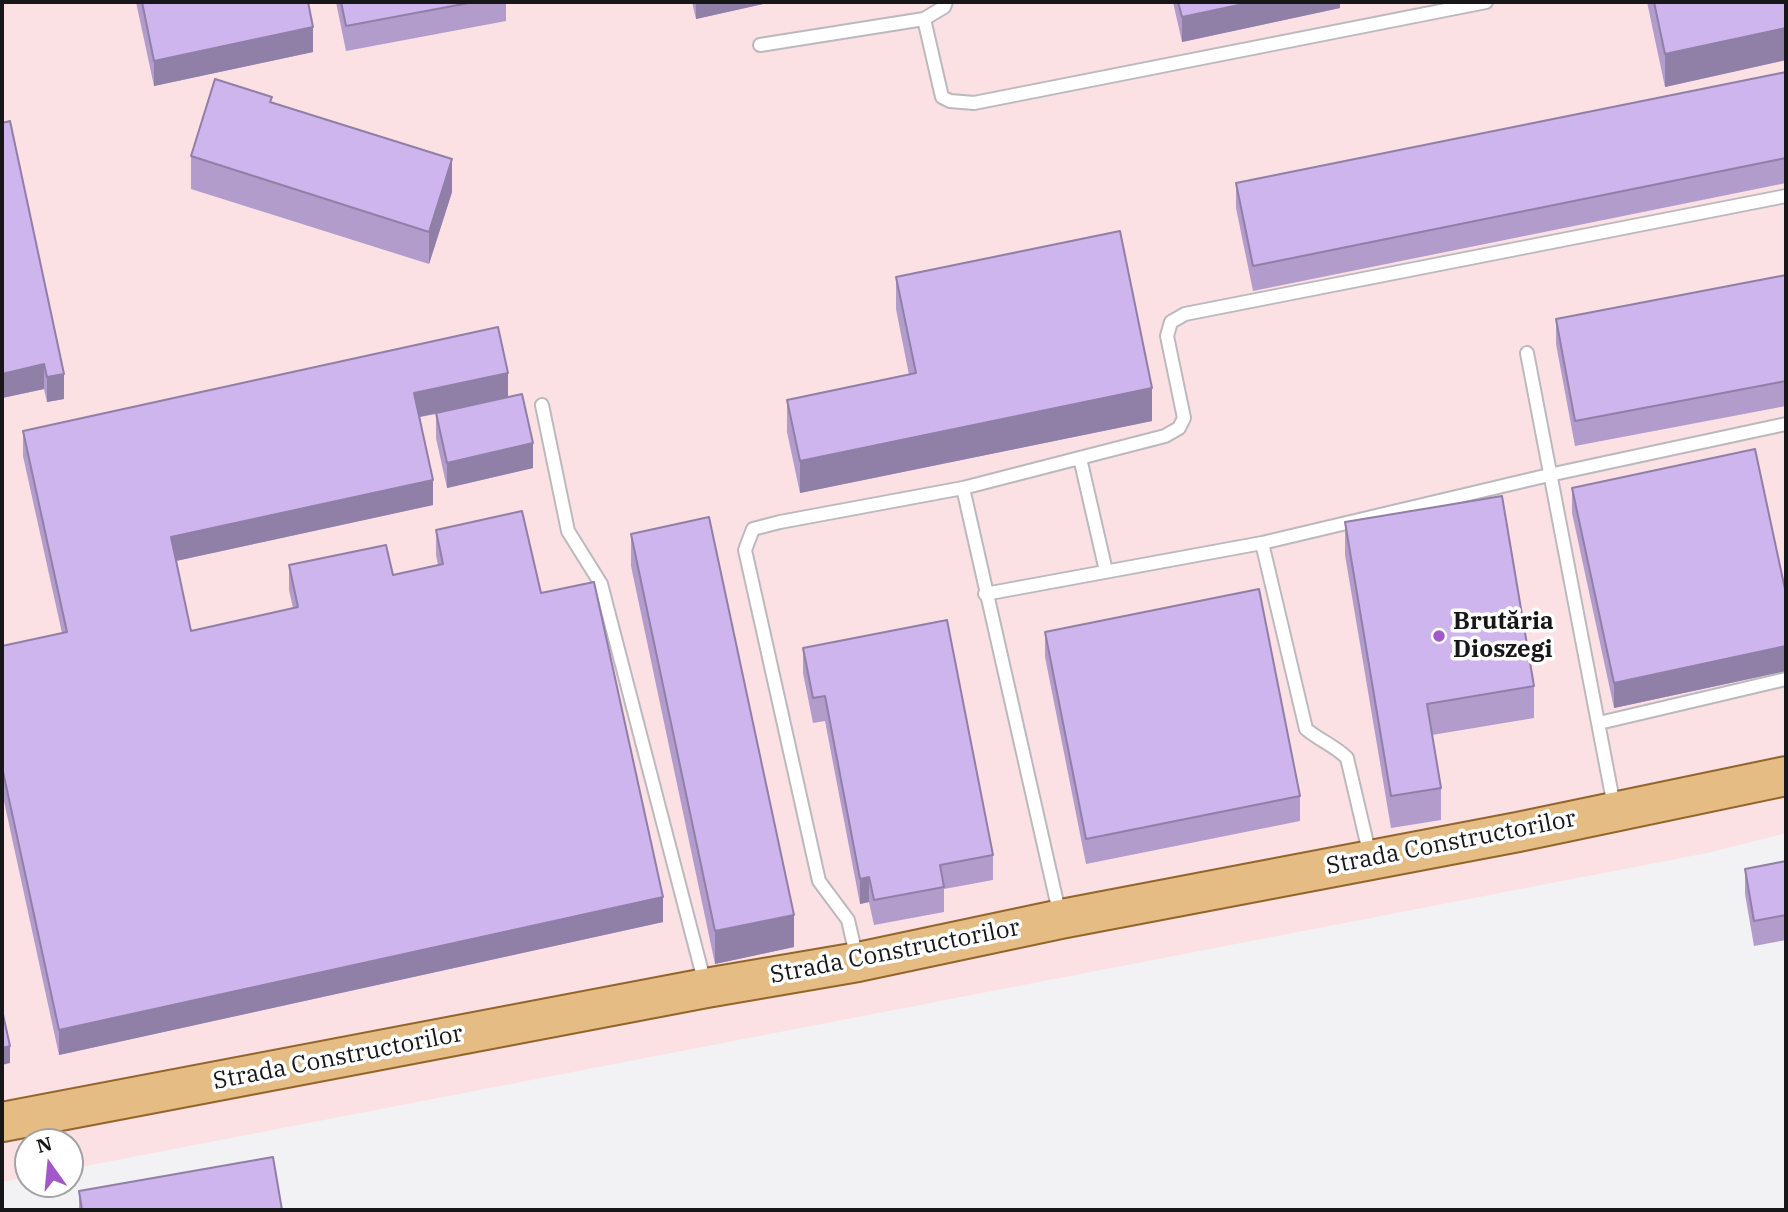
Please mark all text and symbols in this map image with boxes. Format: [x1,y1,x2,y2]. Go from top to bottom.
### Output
place label: Brutăria Dioszegi [1453,608,1554,664]
marker: Brutăria Dioszegi [1431,628,1447,644]
street label: Strada Constructorilor [1324,805,1578,881]
street label: Strada Constructorilor [768,914,1022,990]
street label: Strada Constructorilor [211,1020,465,1096]
north arrow [14,1128,84,1198]
text: N [34,1131,54,1158]

